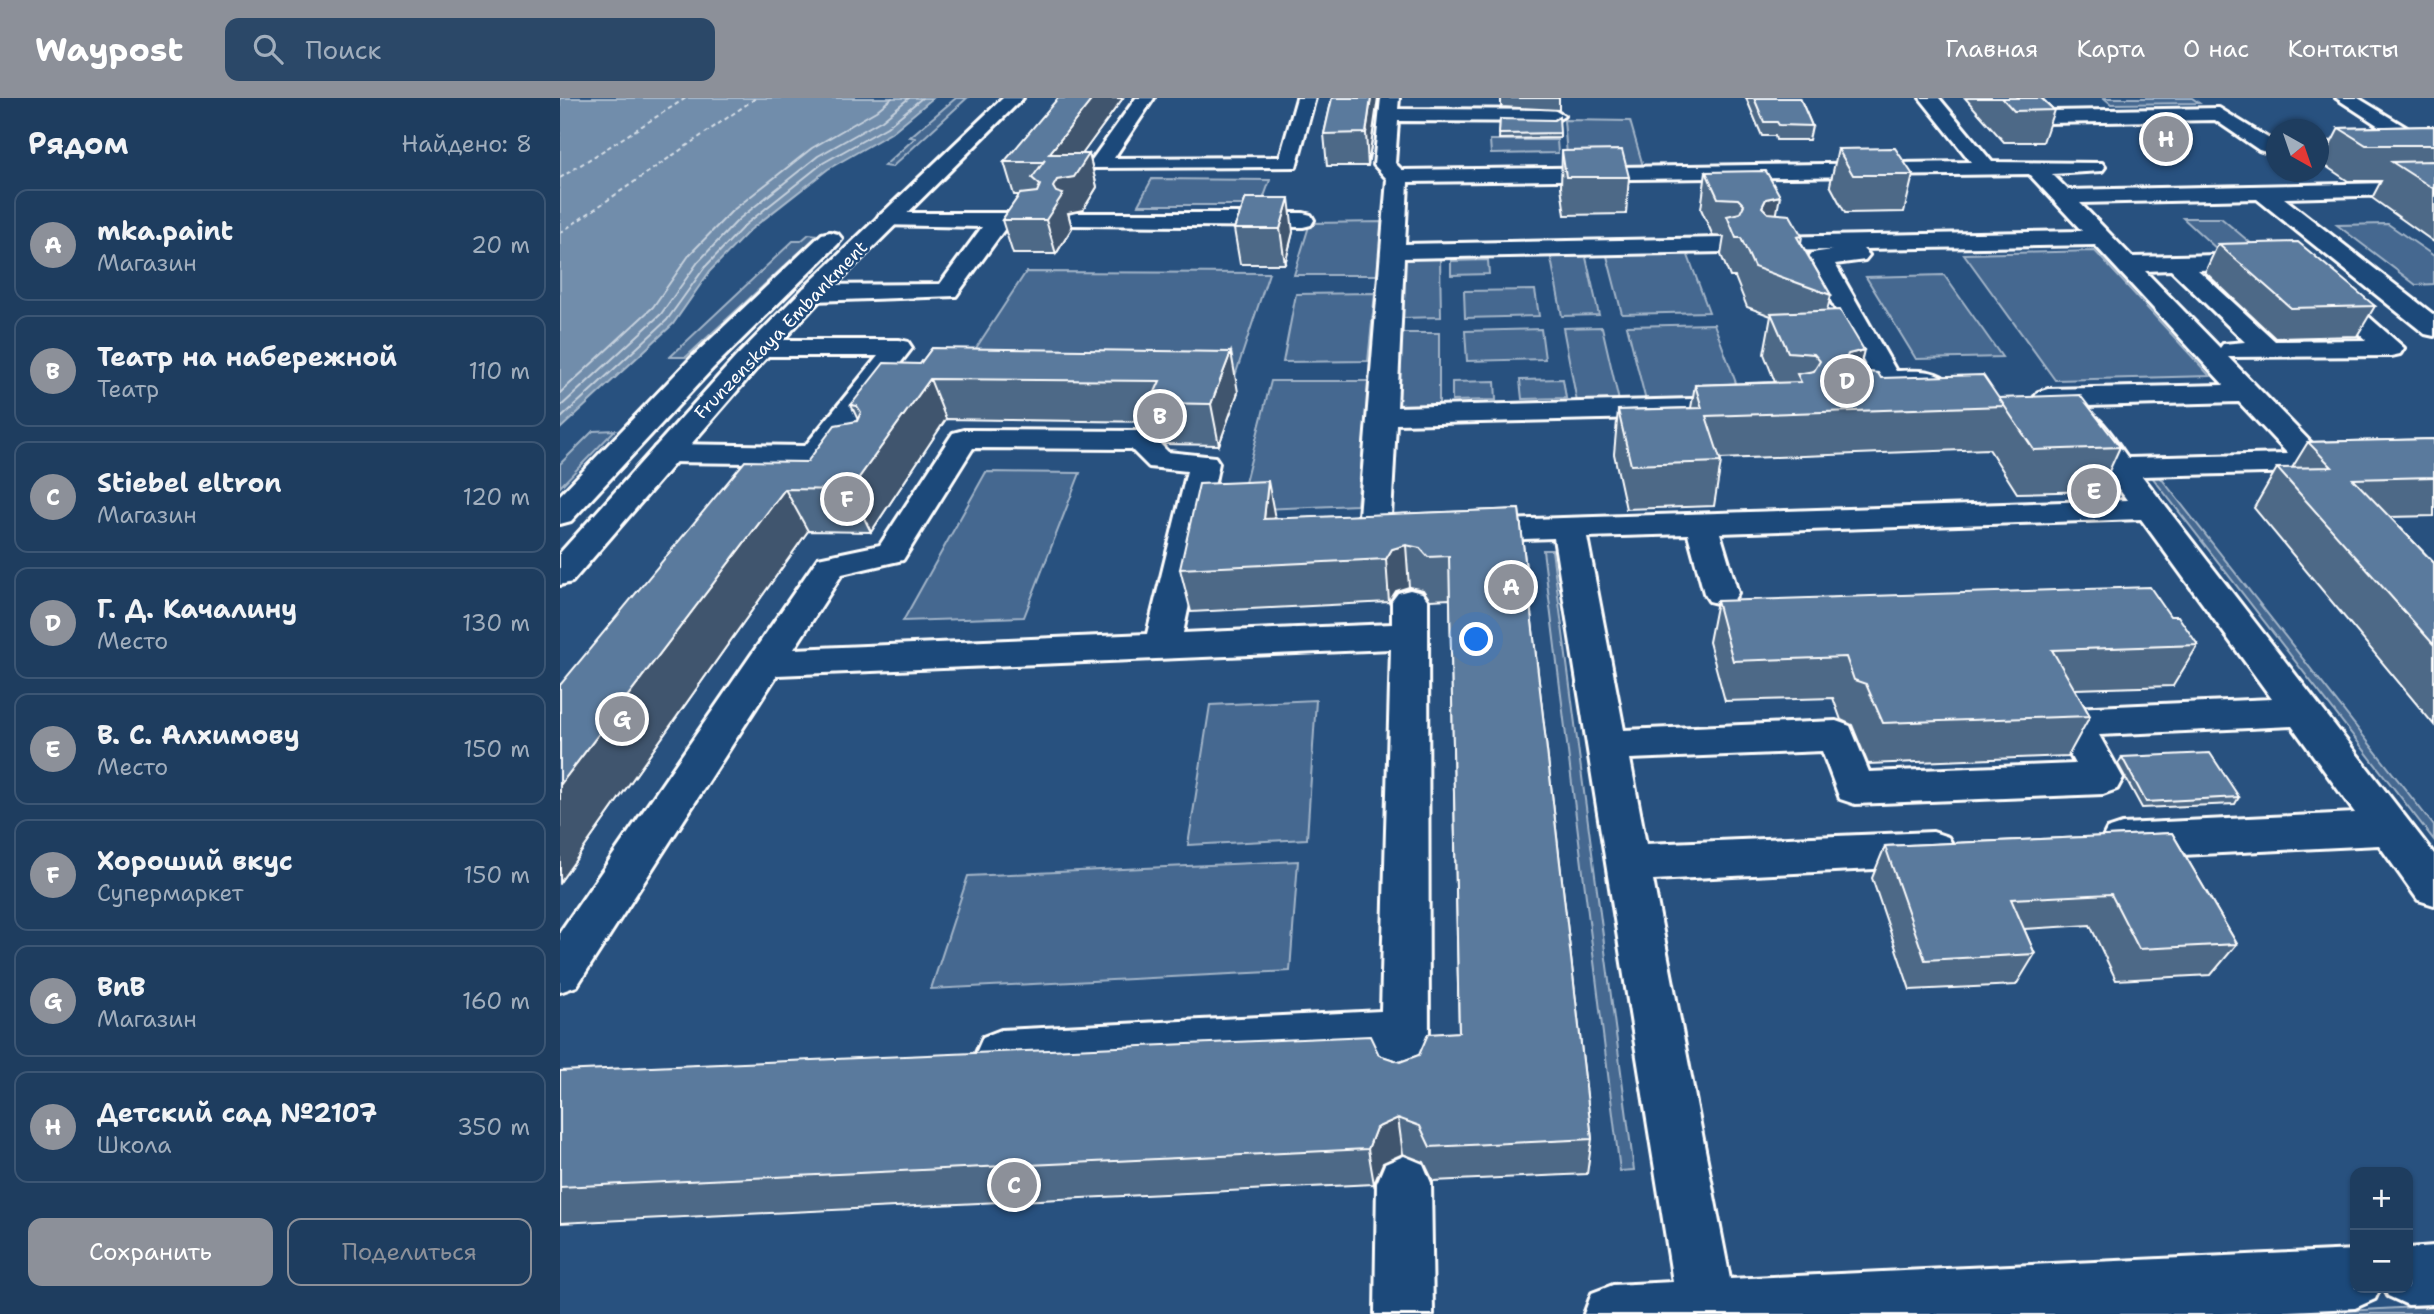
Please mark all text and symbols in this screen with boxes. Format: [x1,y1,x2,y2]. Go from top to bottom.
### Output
search box [225,18,715,81]
text: Waypost [35,27,183,72]
icon: search [249,30,287,68]
text: Поиск [305,32,381,67]
text: Главная [1945,33,2038,65]
text: Карта [2076,33,2145,65]
text: О нас [2183,33,2249,65]
text: Контакты [2287,33,2399,65]
pin: H [2143,113,2189,165]
north arrow [2266,119,2329,182]
text: Рядом [28,123,128,164]
text: Найдено: 8 [402,129,532,159]
text: mka.paint [97,213,233,248]
text: A [44,230,62,260]
text: 20 m [471,230,530,260]
street label: Frunzenskaya Embankment [689,235,873,425]
text: Магазин [97,248,197,278]
text: Театр на набережной [97,339,397,374]
pin: D [1824,355,1870,407]
text: B [46,356,60,386]
text: 110 m [468,356,530,386]
text: Театр [97,374,159,404]
pin: B [1137,390,1183,442]
text: Stiebel eltron [97,465,282,500]
pin: E [2071,465,2117,517]
pin: F [824,473,870,525]
text: C [46,482,60,512]
text: 120 m [462,482,530,512]
text: Магазин [97,500,197,530]
pin: A [1488,561,1534,613]
text: Г. Д. Качалину [97,591,297,626]
text: D [45,608,61,638]
text: 130 m [462,608,530,638]
your location [1459,622,1493,656]
text: Место [97,626,168,656]
pin: G [599,693,645,745]
text: В. С. Алхимову [97,717,300,752]
text: E [45,734,61,764]
text: 150 m [463,734,530,764]
text: Место [97,752,168,782]
text: Хороший вкус [97,843,293,878]
text: F [46,860,60,890]
text: 150 m [463,860,530,890]
text: Супермаркет [97,878,244,908]
text: BnB [97,969,146,1004]
text: G [44,986,62,1016]
text: 160 m [462,986,530,1016]
text: Магазин [97,1004,197,1034]
text: Детский сад №2107 [97,1095,377,1130]
text: H [45,1112,61,1142]
text: 350 m [457,1112,530,1142]
text: Школа [97,1130,172,1160]
pin: C [991,1159,1037,1211]
map controls [2350,1167,2413,1293]
button: + [2350,1167,2413,1230]
button: Сохранить [28,1218,273,1286]
button: Поделиться [287,1218,532,1286]
button: − [2350,1230,2413,1293]

